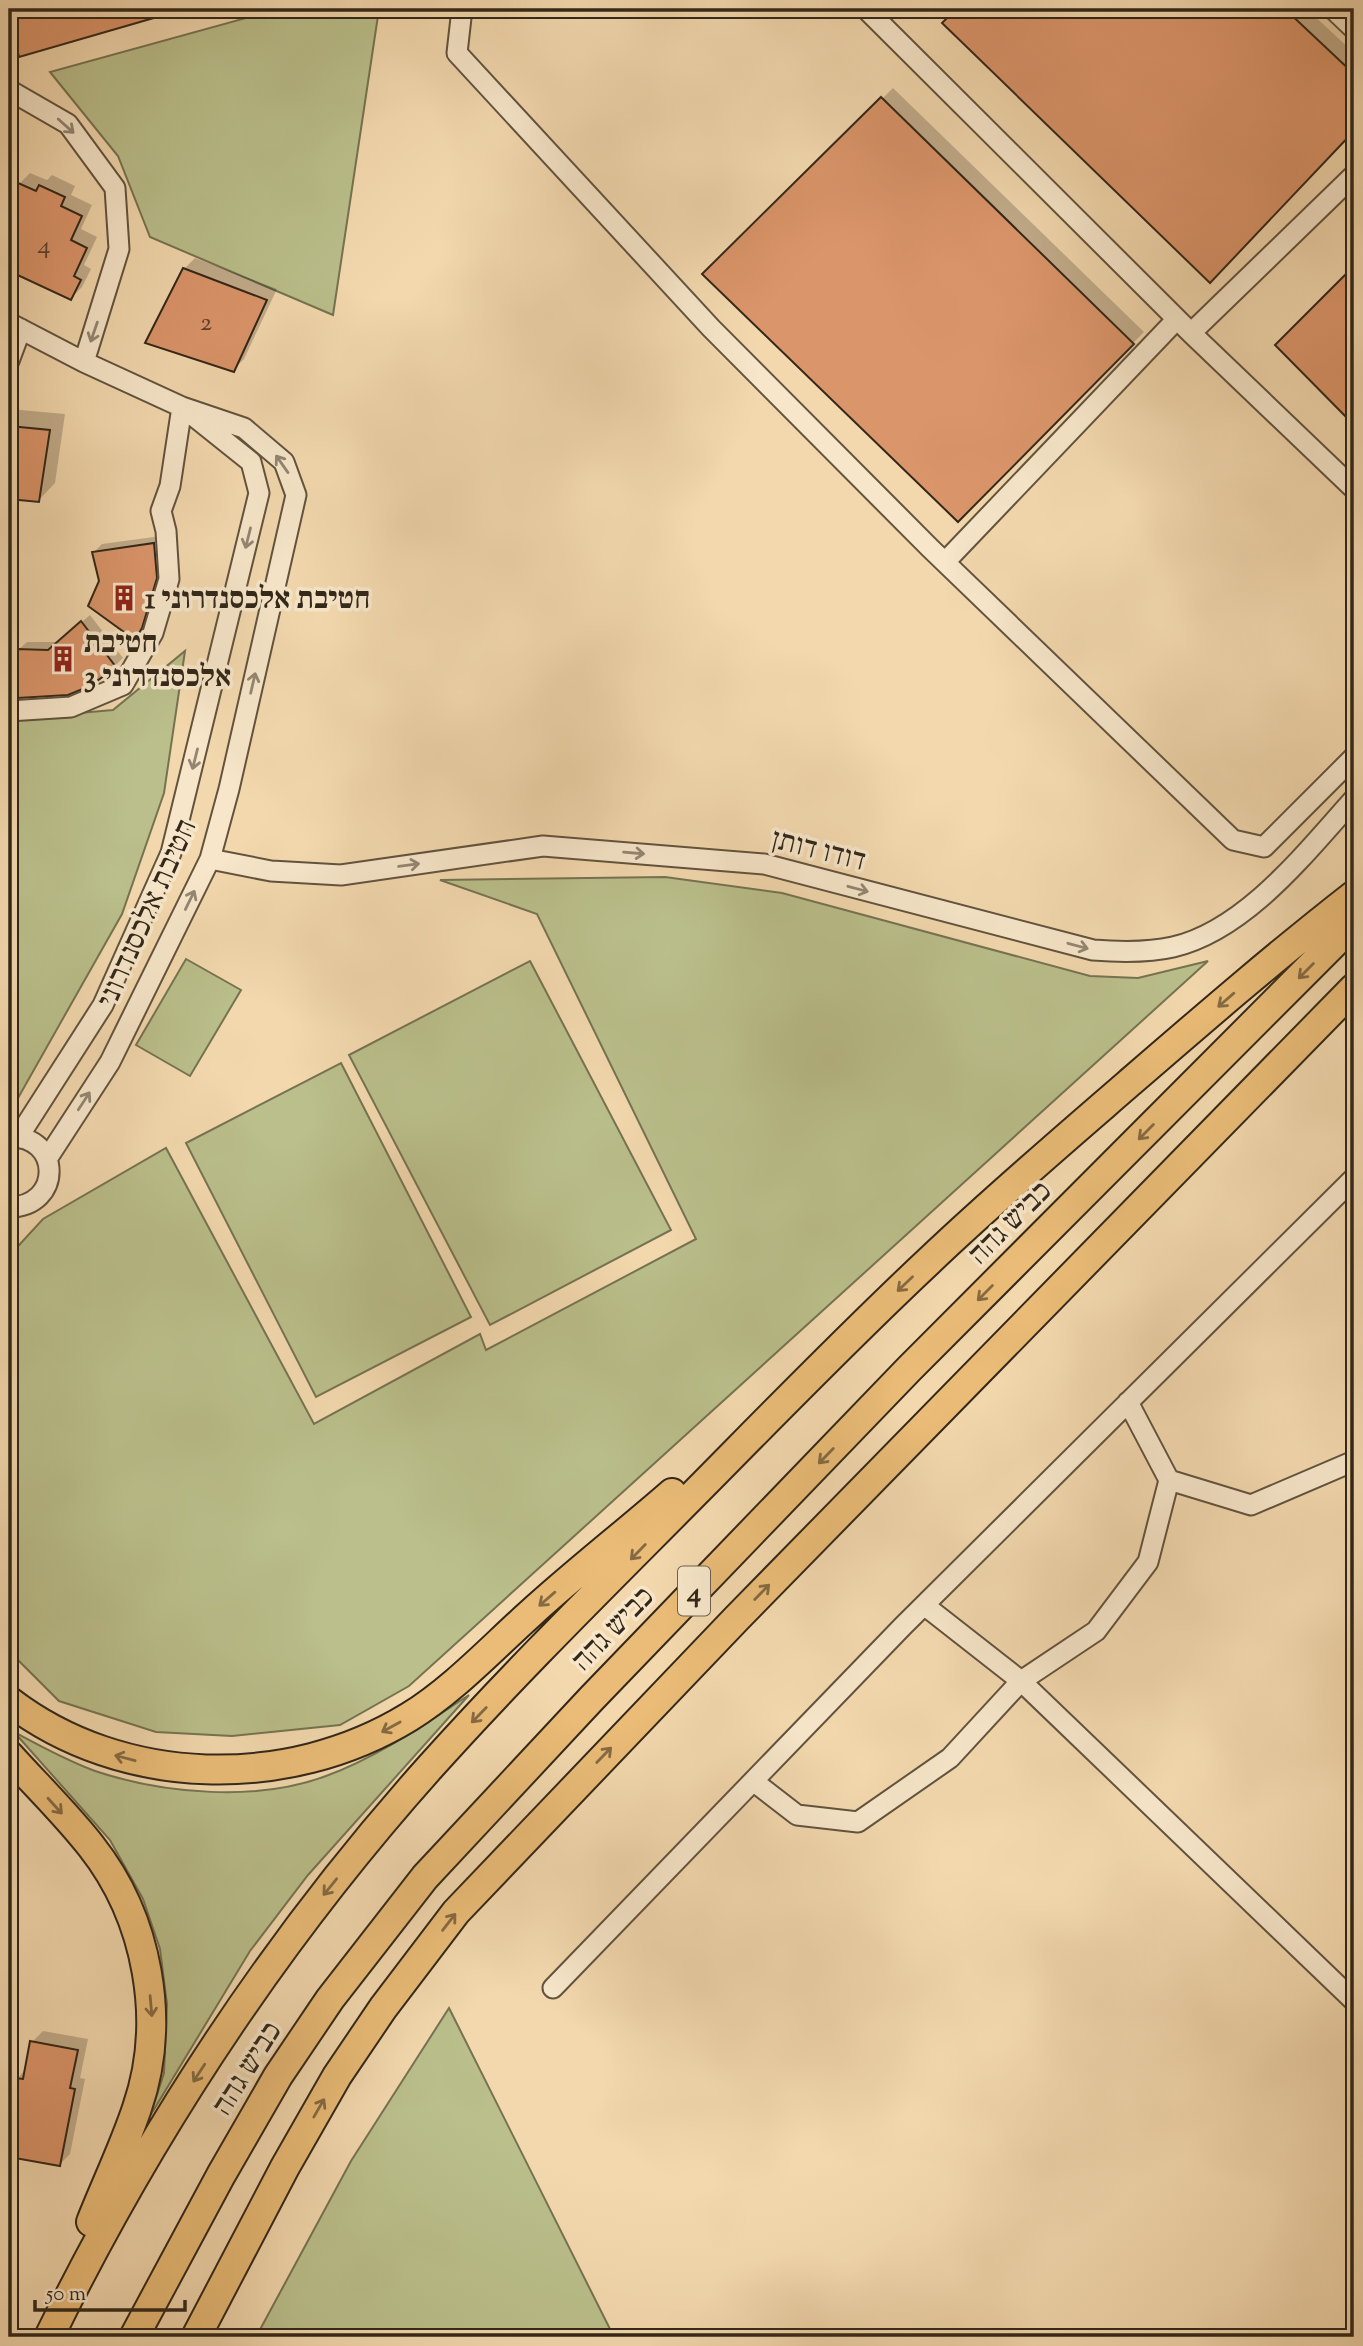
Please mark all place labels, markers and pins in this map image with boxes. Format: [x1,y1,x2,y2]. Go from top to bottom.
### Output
place label: חטיבת אלכסנדרוני 1 [145,579,370,622]
building icon: חטיבת אלכסנדרוני 1 [109,583,139,613]
place label: חטיבת אלכסנדרוני 3 [84,623,231,700]
building icon: חטיבת אלכסנדרוני 3 [48,644,78,674]

